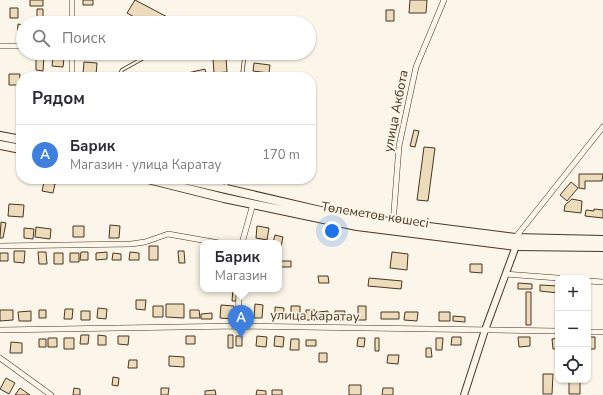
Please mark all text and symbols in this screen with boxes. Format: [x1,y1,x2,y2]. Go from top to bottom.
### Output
search box [16,16,316,60]
icon: search [30,27,52,49]
text: Поиск [62,28,106,48]
street label: улица Акбота [379,68,413,154]
text: Рядом [32,87,85,110]
text: Барик [70,136,115,156]
text: A [40,146,50,164]
text: 170 m [262,146,300,164]
text: Магазин · улица Каратау [70,156,221,174]
street label: Төлеметов көшесі [320,198,430,232]
your location [322,221,342,241]
popup [200,240,282,292]
text: Барик [215,247,260,267]
text: Магазин [215,267,267,285]
map controls [555,275,591,383]
button: + [555,275,591,311]
pin: A [228,305,254,338]
street label: улица Каратау [270,306,360,326]
button: − [555,311,591,347]
button: locate [555,347,591,383]

